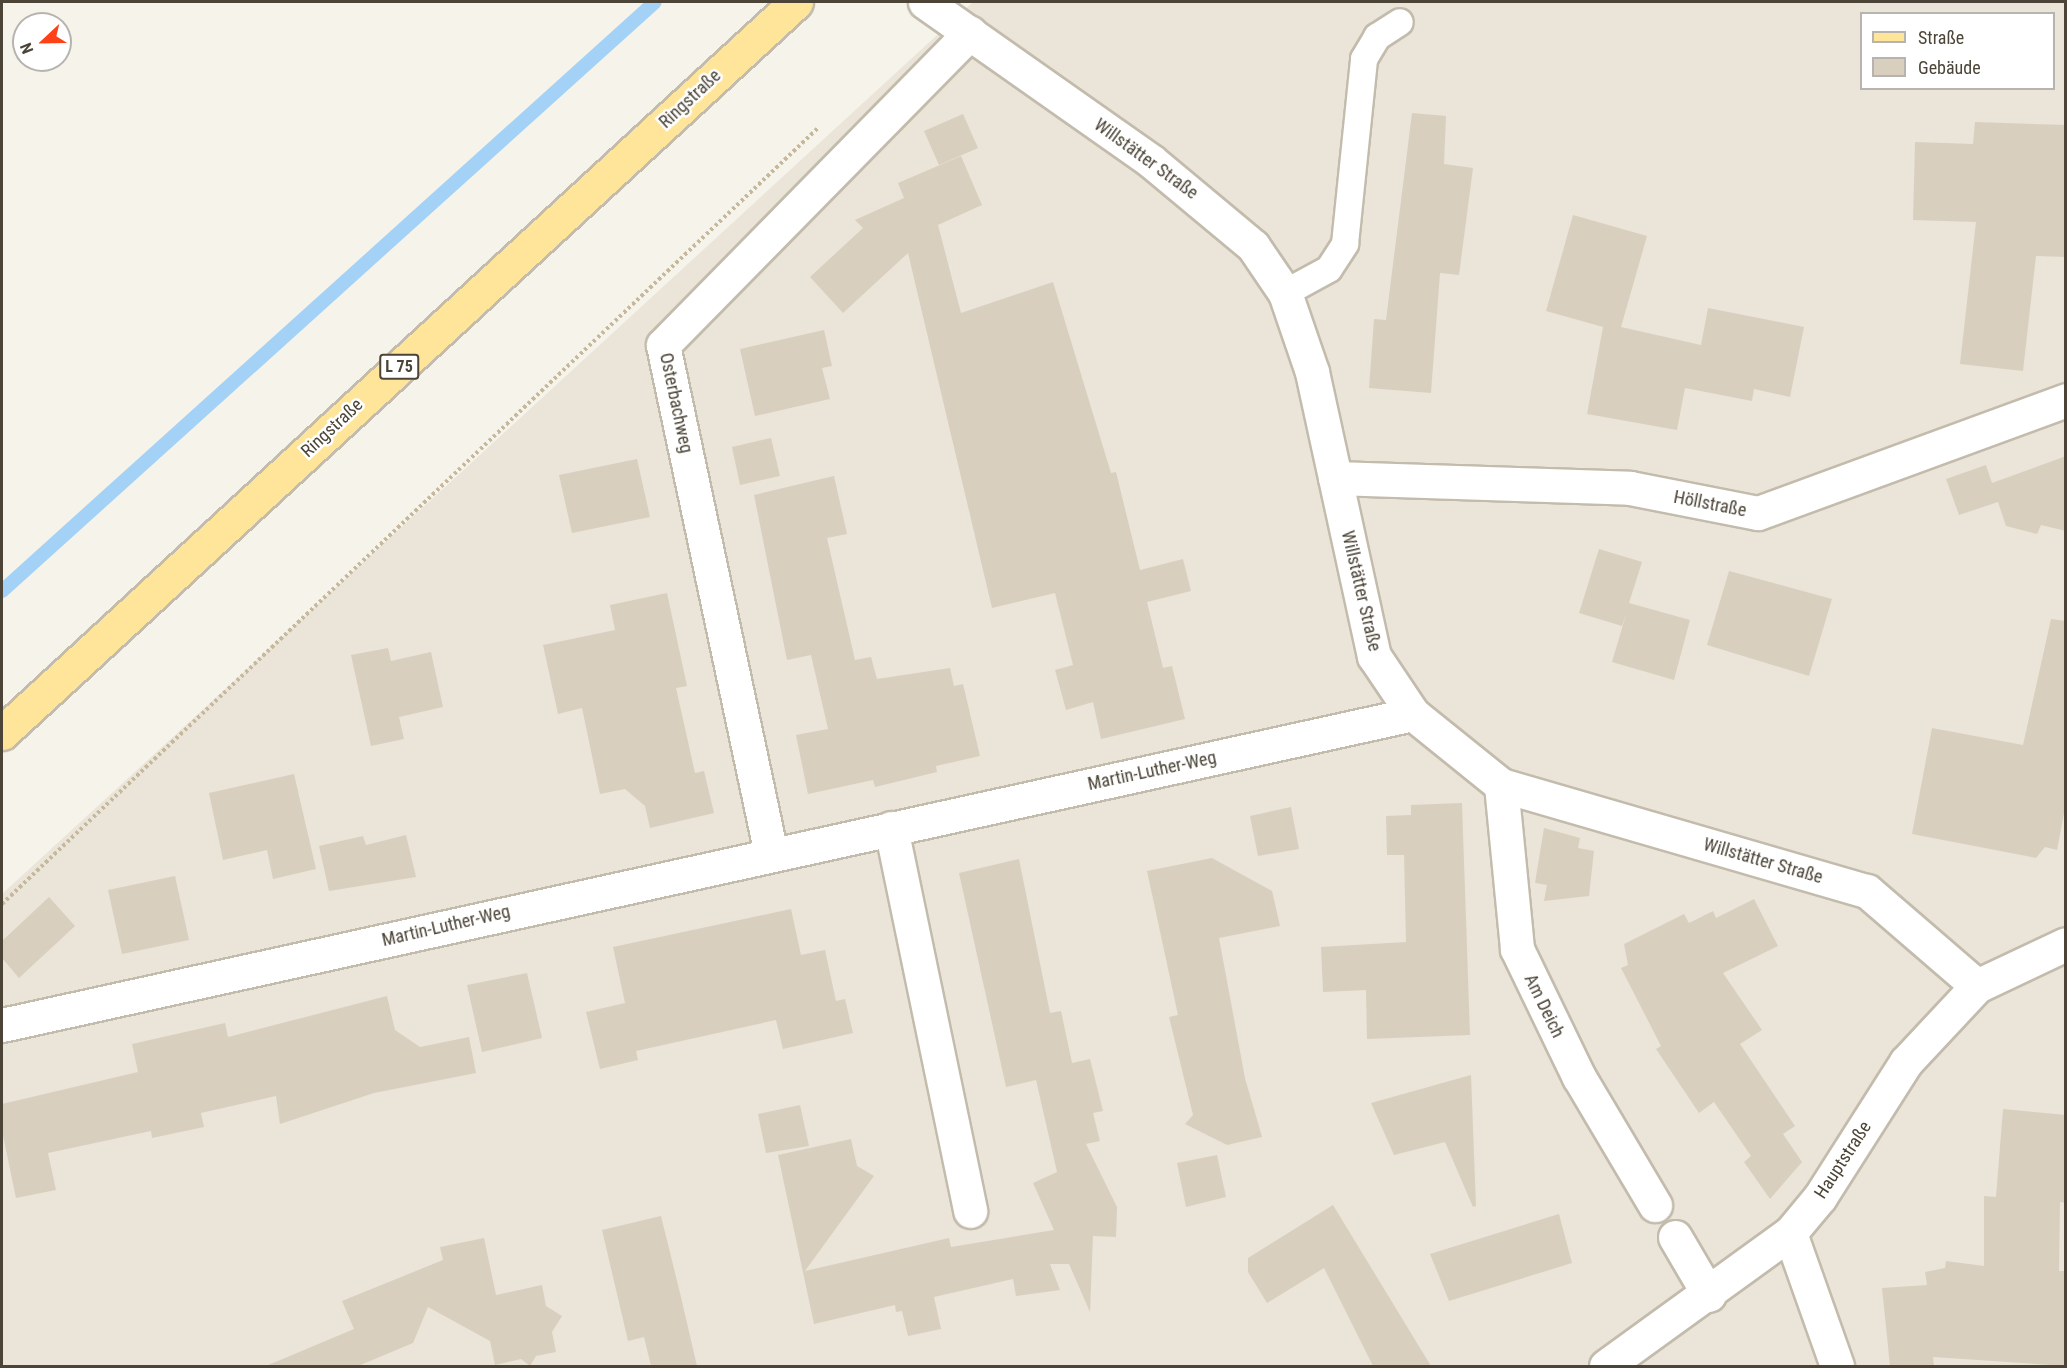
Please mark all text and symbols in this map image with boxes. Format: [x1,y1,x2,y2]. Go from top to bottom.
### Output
north arrow [12,12,72,72]
legend [1860,12,2055,90]
text: Straße [1918,27,1964,48]
text: N [16,40,37,56]
text: Gebäude [1918,57,1981,78]
street label: Ringstraße [655,65,725,133]
street label: Willstätter Straße [1090,114,1202,204]
street label: Osterbachweg [655,351,697,455]
road number: L 75 [378,354,420,380]
street label: Ringstraße [297,394,367,462]
street label: Höllstraße [1672,486,1748,522]
street label: Willstätter Straße [1337,529,1385,653]
street label: Martin-Luther-Weg [1086,747,1218,795]
street label: Willstätter Straße [1701,834,1825,888]
street label: Martin-Luther-Weg [380,901,512,951]
street label: Am Deich [1519,971,1569,1041]
street label: Hauptstraße [1810,1117,1876,1203]

